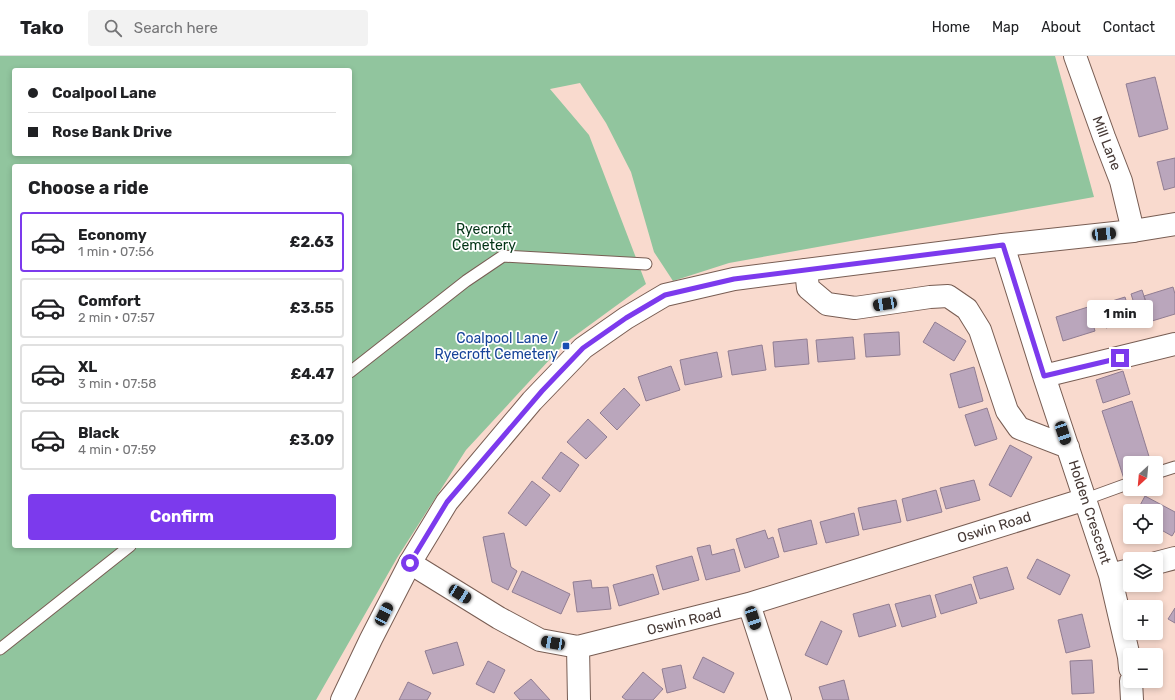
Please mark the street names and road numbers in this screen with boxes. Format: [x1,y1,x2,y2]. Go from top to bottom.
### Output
street label: Mill Lane [1088,114,1125,173]
street label: Holden Crescent [1065,458,1115,567]
street label: Oswin Road [955,508,1033,547]
street label: Oswin Road [645,604,723,639]

